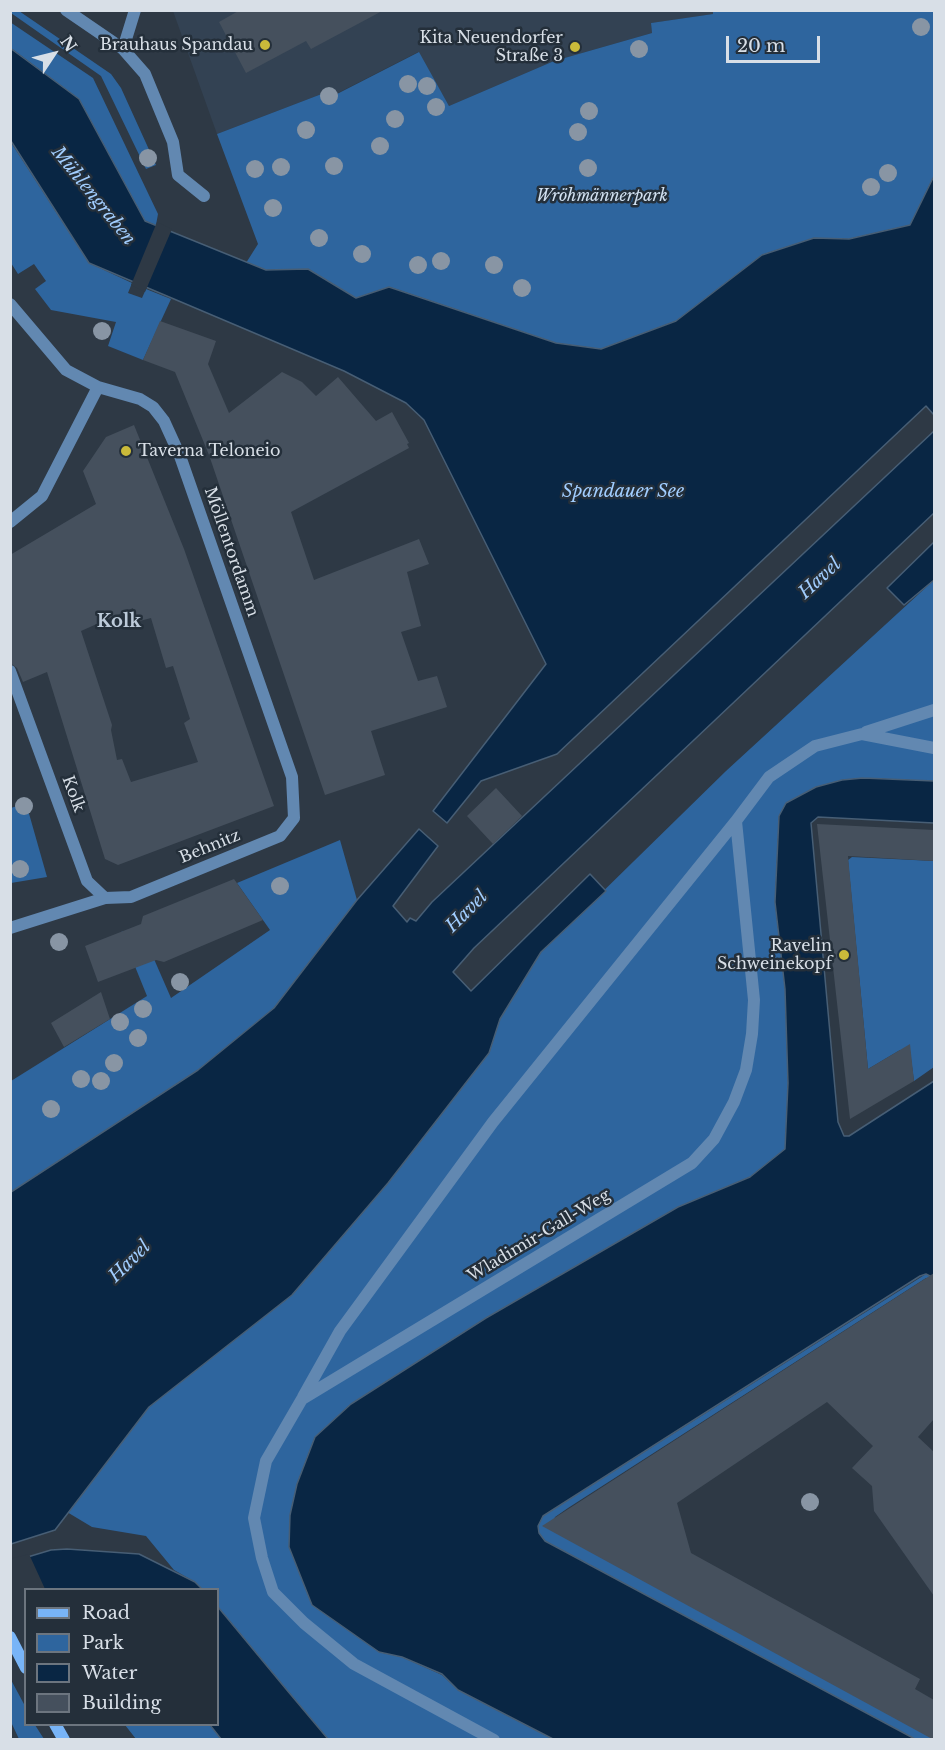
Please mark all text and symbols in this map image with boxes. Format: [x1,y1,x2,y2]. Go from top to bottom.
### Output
north arrow [24,24,84,84]
scale bar [729,24,824,62]
place label: Kita Neuendorfer Straße 3 [419,28,563,66]
text: N [56,32,81,56]
place label: Brauhaus Spandau [100,35,253,55]
text: 20 m [737,35,785,57]
marker: Brauhaus Spandau [258,38,272,52]
marker: Kita Neuendorfer Straße 3 [568,40,582,54]
water label: Mühlengraben [46,142,140,250]
park label: Wröhmännerpark [536,186,668,206]
place label: Taverna Teloneio [138,441,280,461]
marker: Taverna Teloneio [119,444,133,458]
water label: Spandauer See [562,481,684,503]
street label: Möllentordamm [200,485,262,619]
water label: Havel [794,554,846,604]
district label: Kolk [97,611,141,633]
street label: Kolk [58,773,88,815]
street label: Behnitz [177,826,243,868]
water label: Havel [442,887,492,937]
place label: Ravelin Schweinekopf [717,936,832,974]
marker: Ravelin Schweinekopf [837,948,851,962]
street label: Wladimir-Gall-Weg [464,1186,614,1286]
water label: Havel [105,1237,155,1287]
legend [24,1588,219,1726]
text: Road [82,1602,130,1624]
text: Park [82,1632,124,1654]
text: Water [82,1662,137,1684]
text: Building [82,1692,161,1714]

